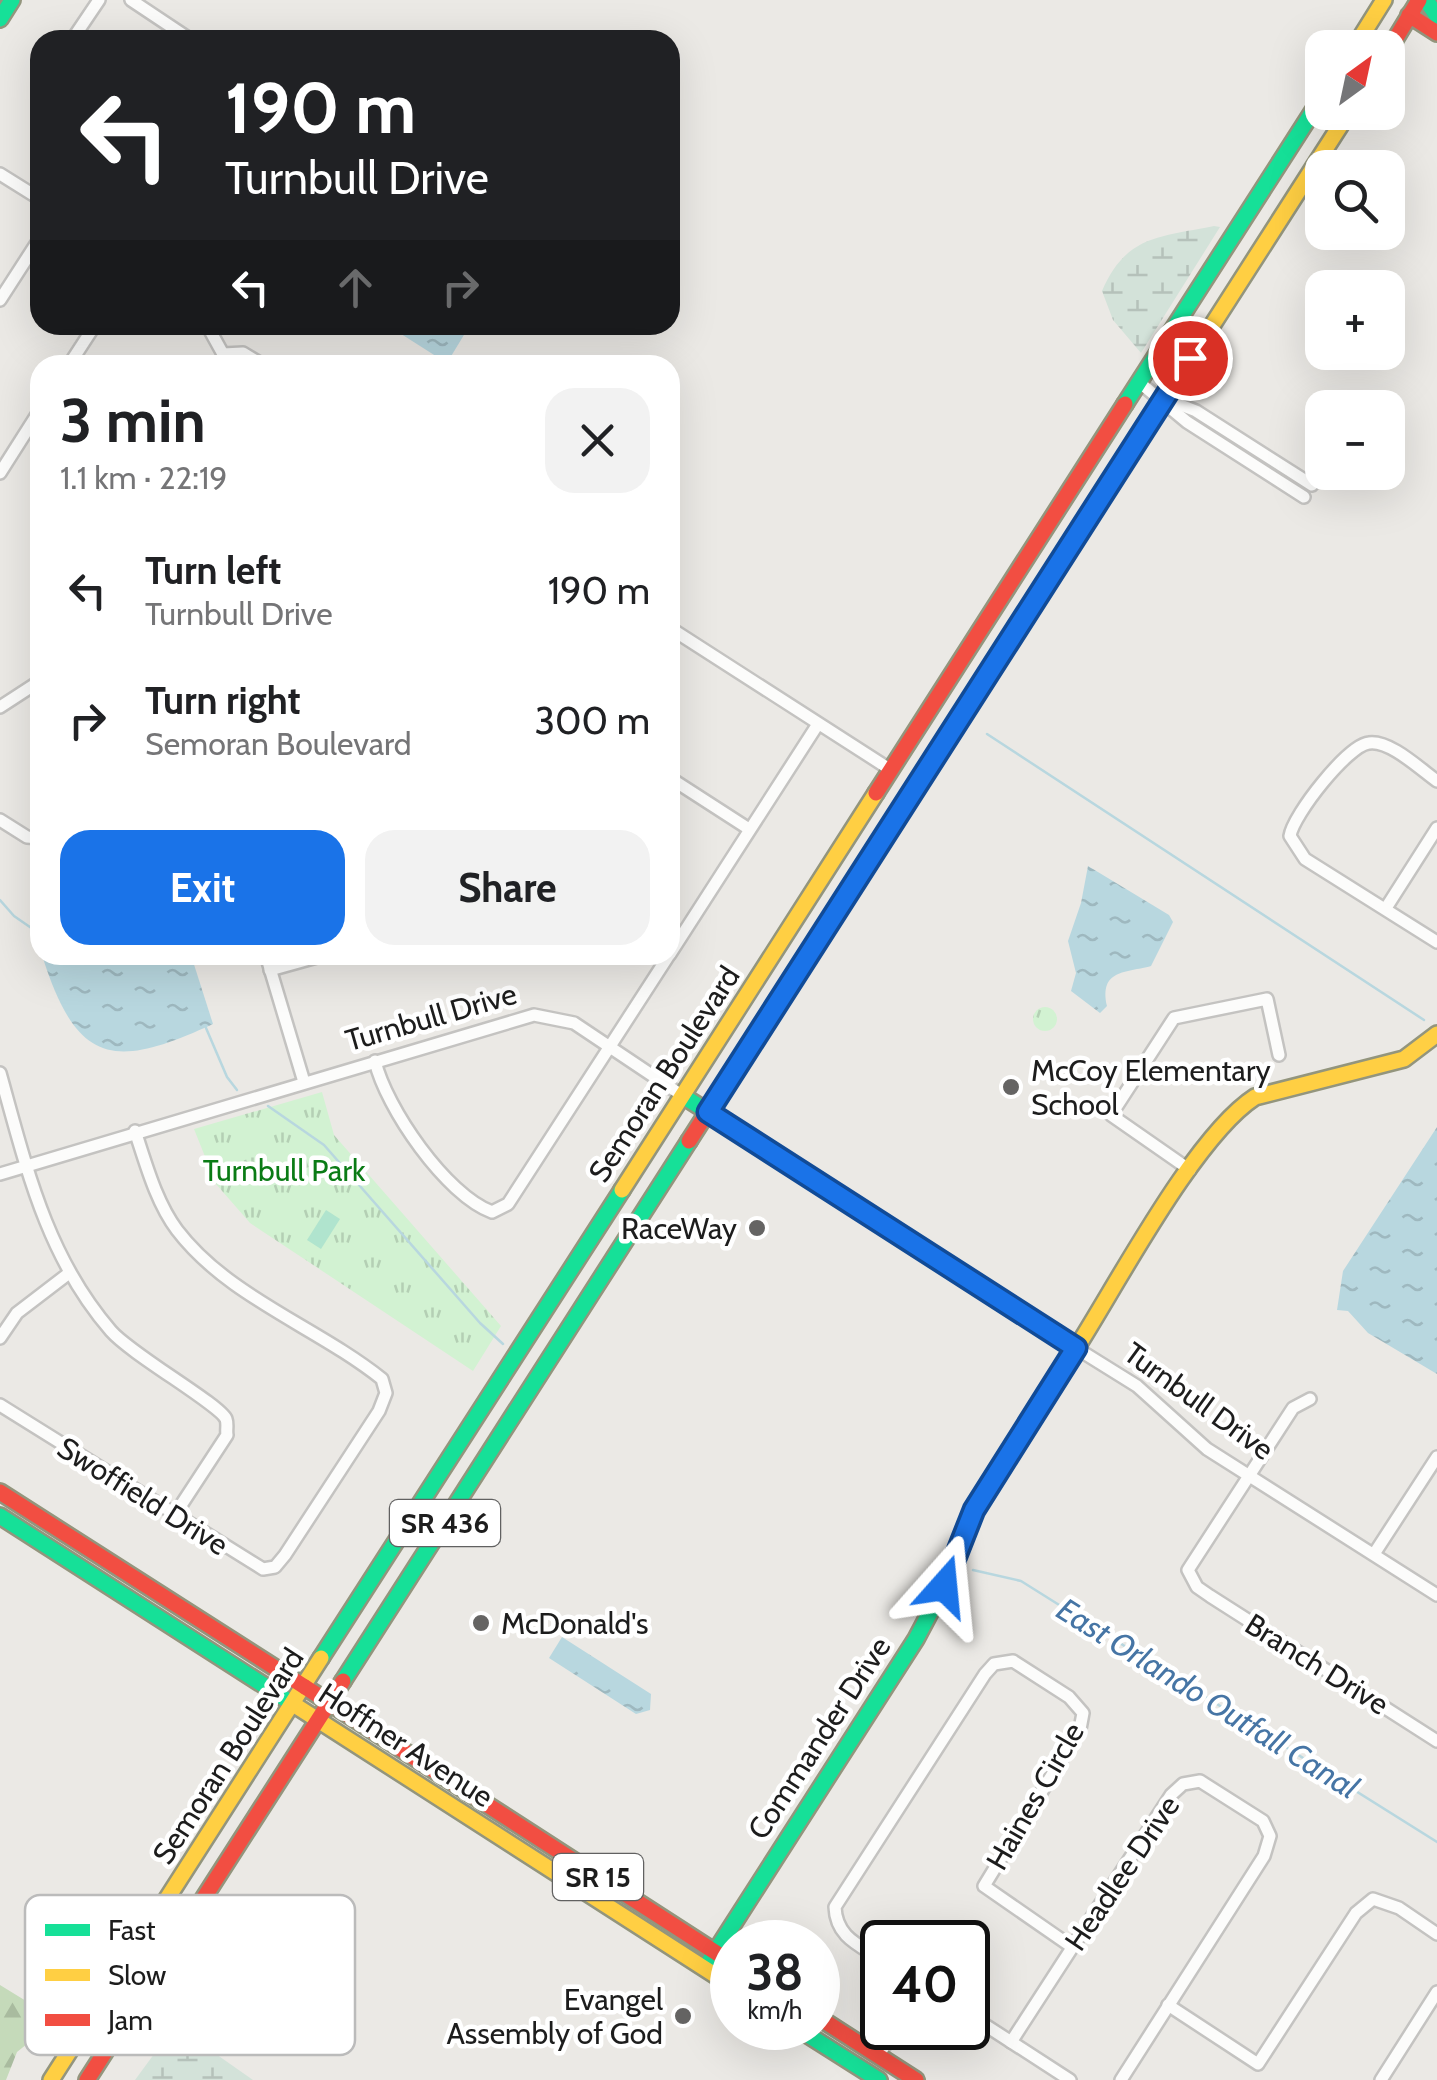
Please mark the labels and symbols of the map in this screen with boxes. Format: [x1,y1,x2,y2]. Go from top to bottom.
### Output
north arrow [1305,30,1405,130]
pin [1148,316,1233,401]
street label: Semoran Boulevard [580,959,748,1189]
street label: Turnbull Drive [341,975,521,1059]
place label: McCoy Elementary School [1031,1052,1271,1123]
marker: McCoy Elementary School [1000,1076,1022,1098]
park label: Turnbull Park [203,1152,366,1189]
place label: RaceWay [621,1210,737,1247]
marker: RaceWay [746,1217,768,1239]
street label: Turnbull Drive [1117,1334,1281,1468]
street label: Swoffield Drive [51,1429,235,1563]
road number: SR 436 [390,1500,500,1546]
position arrow [892,1534,996,1638]
water label: East Orlando Outfall Canal [1050,1589,1366,1807]
place label: McDonald's [501,1605,648,1642]
street label: Branch Drive [1238,1605,1396,1723]
marker: McDonald's [470,1612,492,1634]
street label: Commander Drive [740,1630,898,1846]
street label: Semoran Boulevard [144,1641,312,1871]
street label: Hoffner Avenue [312,1675,500,1815]
street label: Haines Circle [978,1716,1092,1876]
street label: Headlee Drive [1057,1789,1187,1957]
road number: SR 15 [553,1854,643,1900]
legend [25,1895,355,2055]
text: Fast [108,1913,156,1947]
speed limit sign: 40 [860,1920,990,2050]
text: Slow [108,1958,166,1992]
place label: Evangel Assembly of God [446,1981,663,2052]
text: Jam [107,2003,153,2037]
marker: Evangel Assembly of God [672,2005,694,2027]

